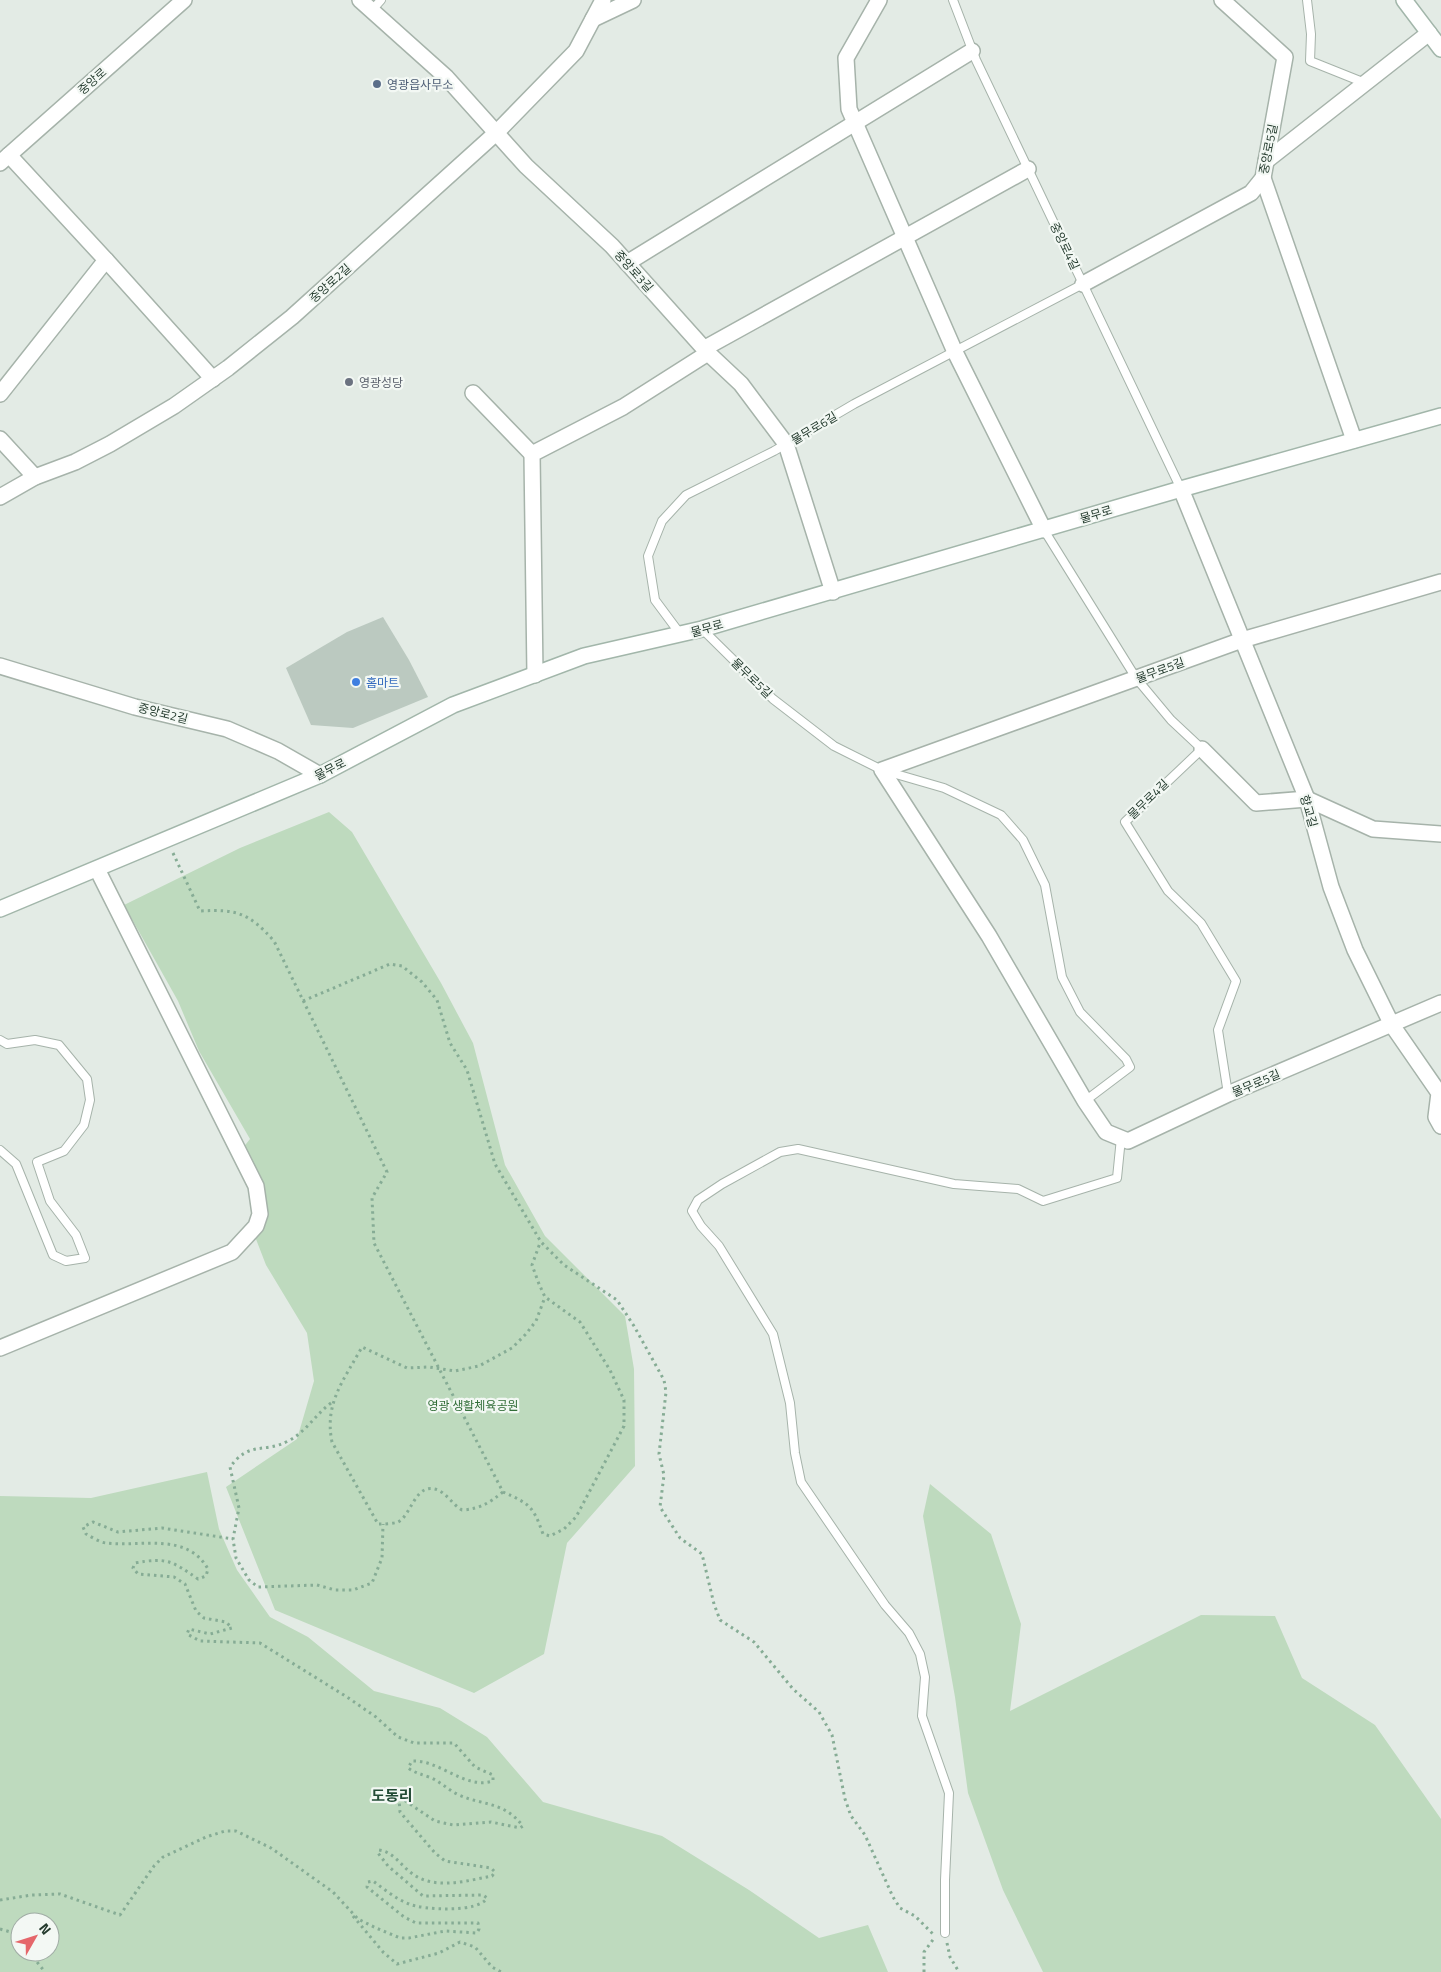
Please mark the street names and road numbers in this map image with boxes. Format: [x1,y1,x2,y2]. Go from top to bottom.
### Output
street label: 중앙로 [73,63,111,99]
street label: 중앙로5길 [1254,122,1282,176]
street label: 중앙로4길 [1045,219,1085,273]
street label: 중앙로3길 [610,246,658,296]
street label: 중앙로2길 [305,259,355,307]
street label: 물무로6길 [787,407,841,449]
street label: 물무로 [1077,500,1115,528]
street label: 물무로 [688,614,726,642]
street label: 물무로5길 [1133,652,1187,688]
street label: 물무로5길 [727,653,777,703]
street label: 중앙로2길 [136,698,190,728]
street label: 물무로 [311,753,349,785]
street label: 물무로4길 [1123,774,1173,824]
street label: 향교길 [1295,792,1323,830]
street label: 물무로5길 [1229,1064,1283,1102]

